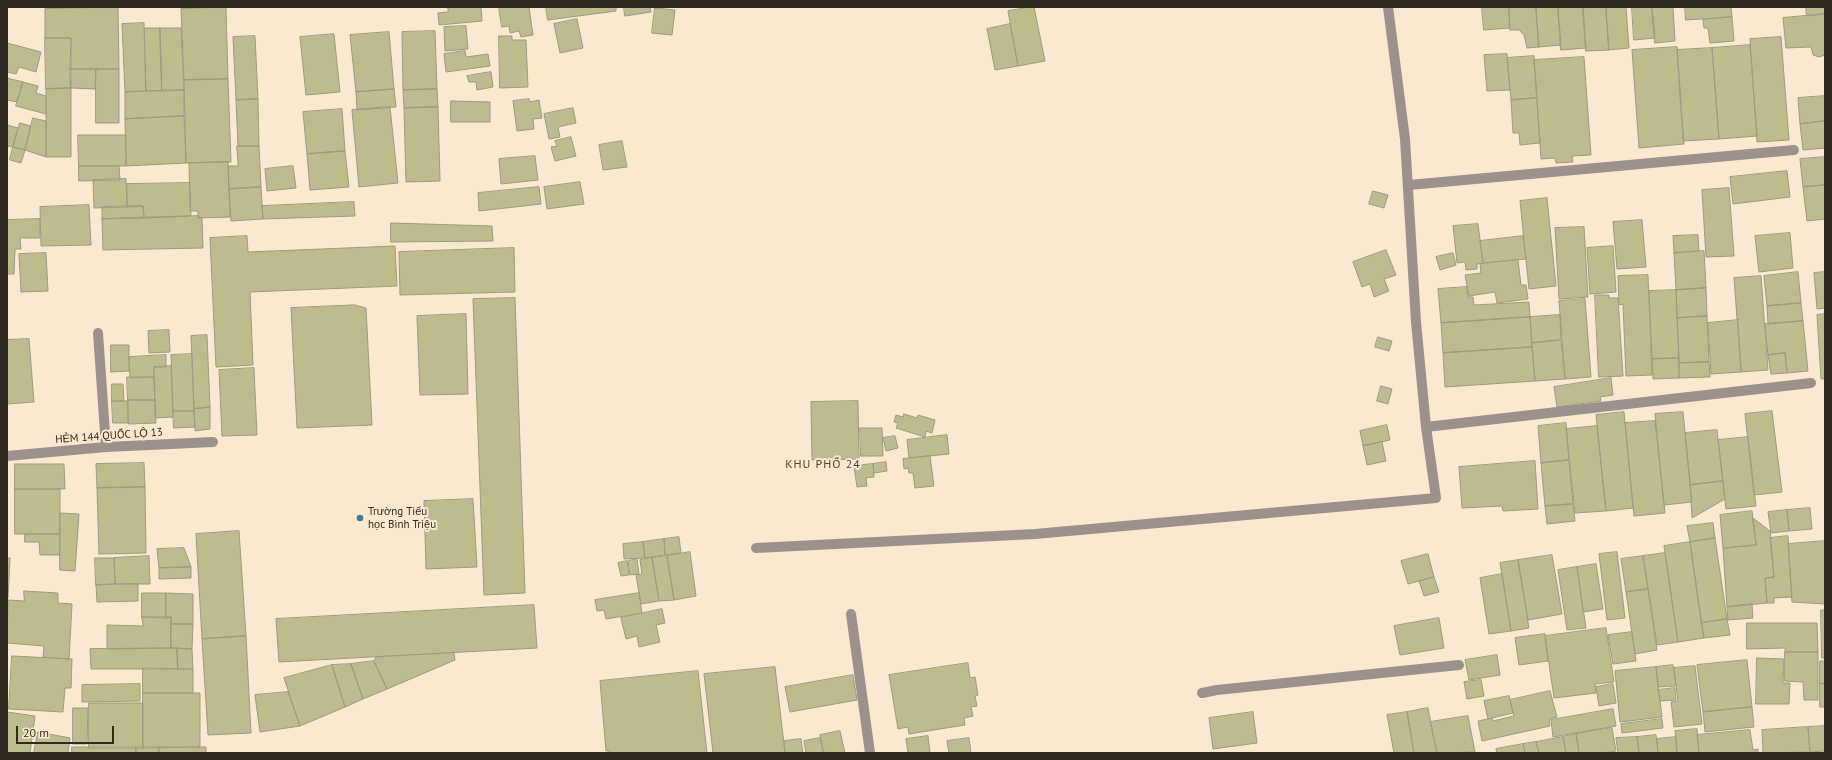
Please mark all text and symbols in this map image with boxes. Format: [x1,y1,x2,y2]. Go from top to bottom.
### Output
street label: HẺM 144 QUỐC LỘ 13 [55,426,163,446]
district label: KHU PHỐ 24 [785,458,861,472]
place label: Trường Tiểu học Bình Triệu [368,505,436,531]
marker: Trường Tiểu học Bình Triệu [355,513,365,523]
scale bar [18,718,116,744]
text: 20 m [23,725,49,740]

